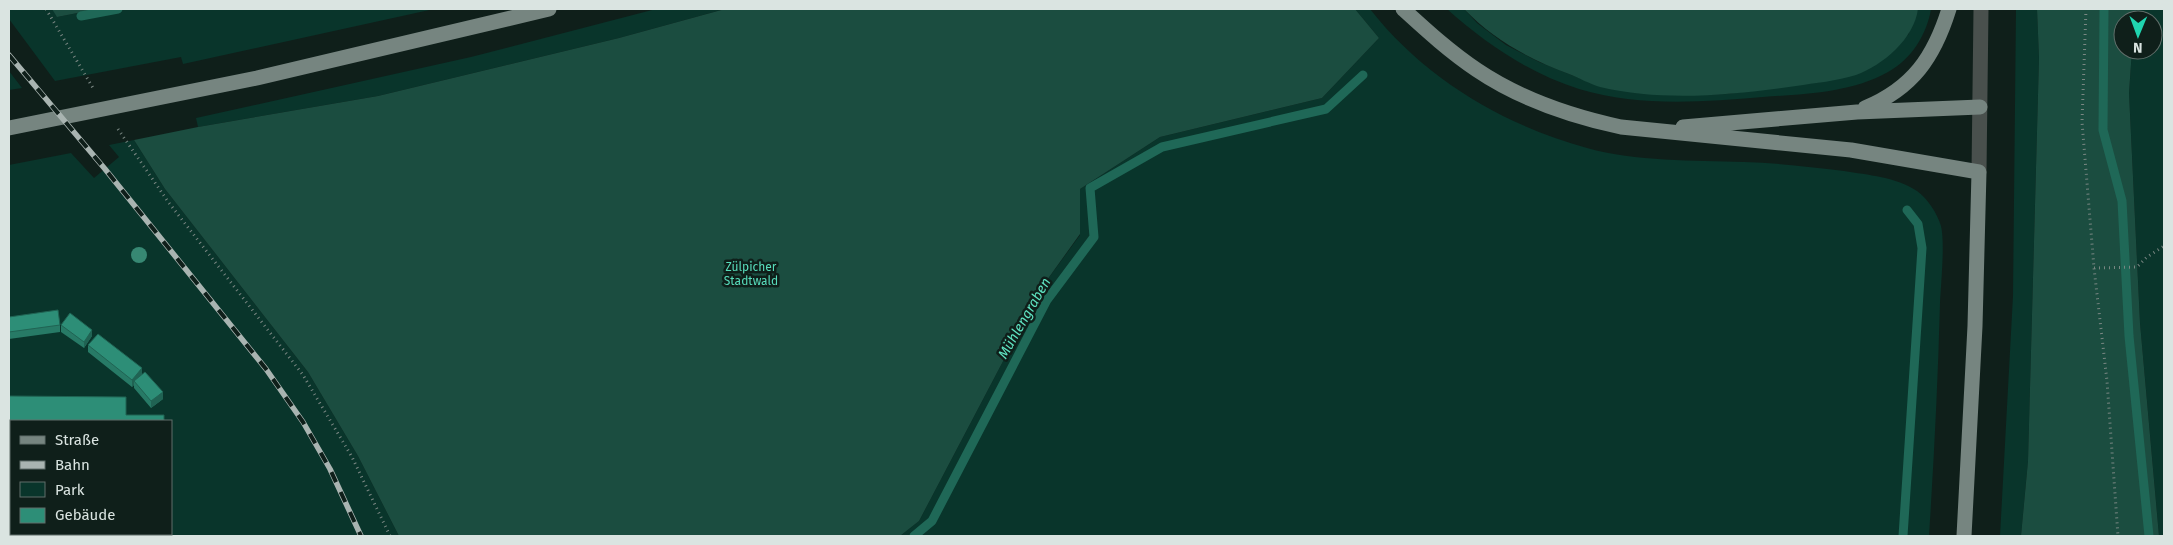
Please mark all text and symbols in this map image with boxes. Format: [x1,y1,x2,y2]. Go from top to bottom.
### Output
north arrow [2113,10,2163,60]
text: N [2133,39,2143,56]
park label: Zülpicher Stadtwald [724,260,778,288]
water label: Mühlengraben [994,275,1054,362]
legend [10,420,172,535]
text: Straße [55,431,99,449]
text: Bahn [55,456,90,474]
text: Park [55,481,85,499]
text: Gebäude [55,506,115,524]

